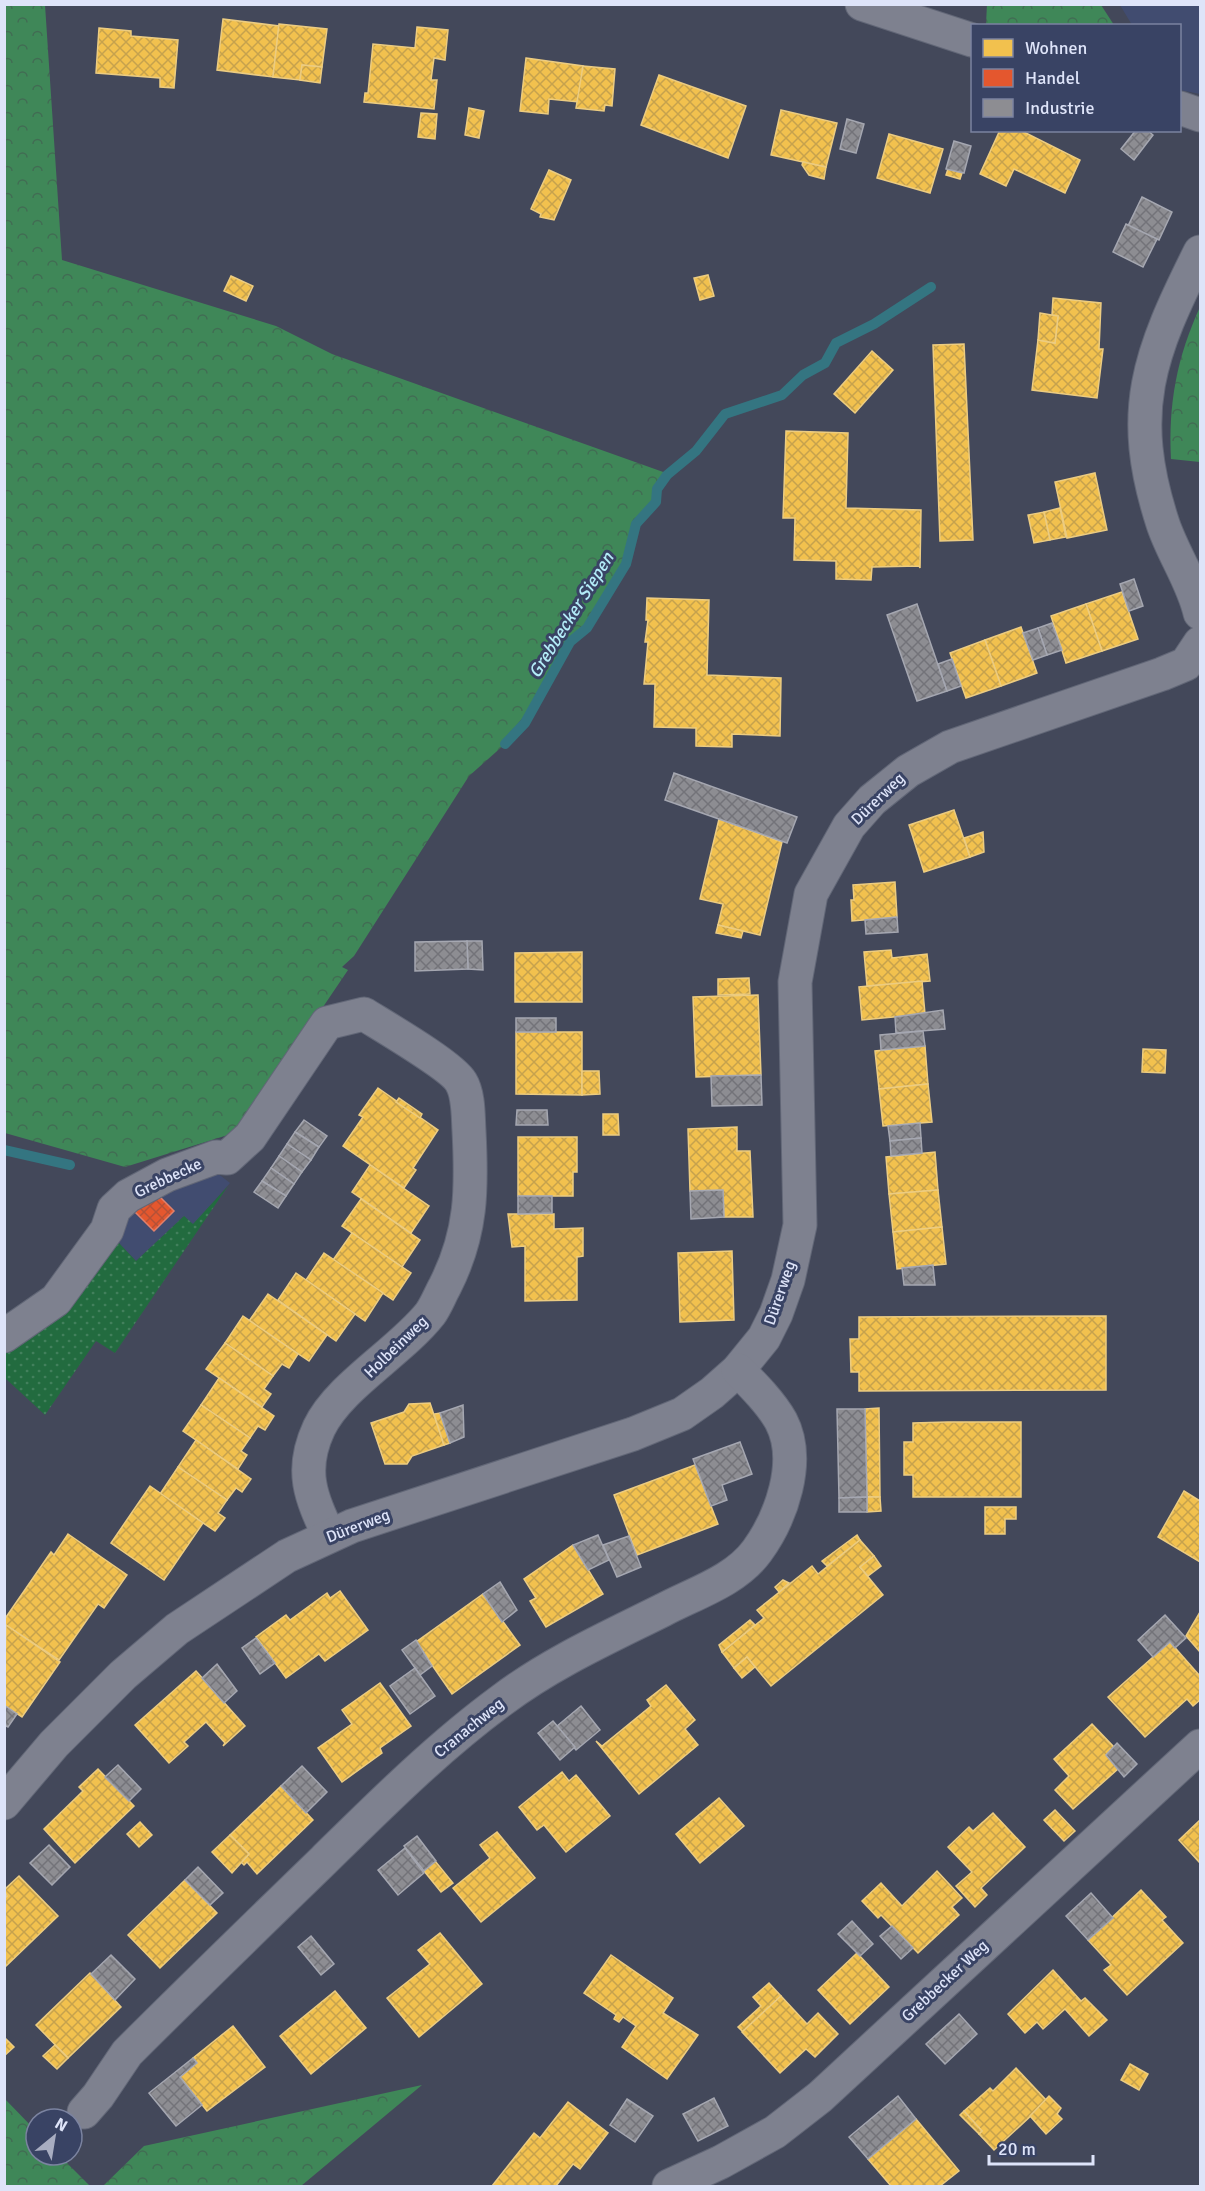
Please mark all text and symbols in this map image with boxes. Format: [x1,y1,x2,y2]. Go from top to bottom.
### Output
legend [971,24,1181,132]
text: Wohnen [1025,37,1087,59]
text: Handel [1025,67,1080,89]
text: Industrie [1025,97,1095,119]
water label: Grebbecker Siepen [524,547,619,682]
street label: Dürerweg [847,769,909,829]
street label: Grebbecke [131,1154,205,1202]
street label: Dürerweg [760,1258,800,1328]
street label: Holbeinweg [360,1312,432,1382]
street label: Dürerweg [323,1505,393,1547]
street label: Cranachweg [430,1694,508,1762]
street label: Grebbecker Weg [898,1936,992,2026]
north arrow [24,2107,84,2167]
text: N [51,2113,71,2136]
scale bar [989,2128,1092,2166]
text: 20 m [998,2138,1036,2160]

